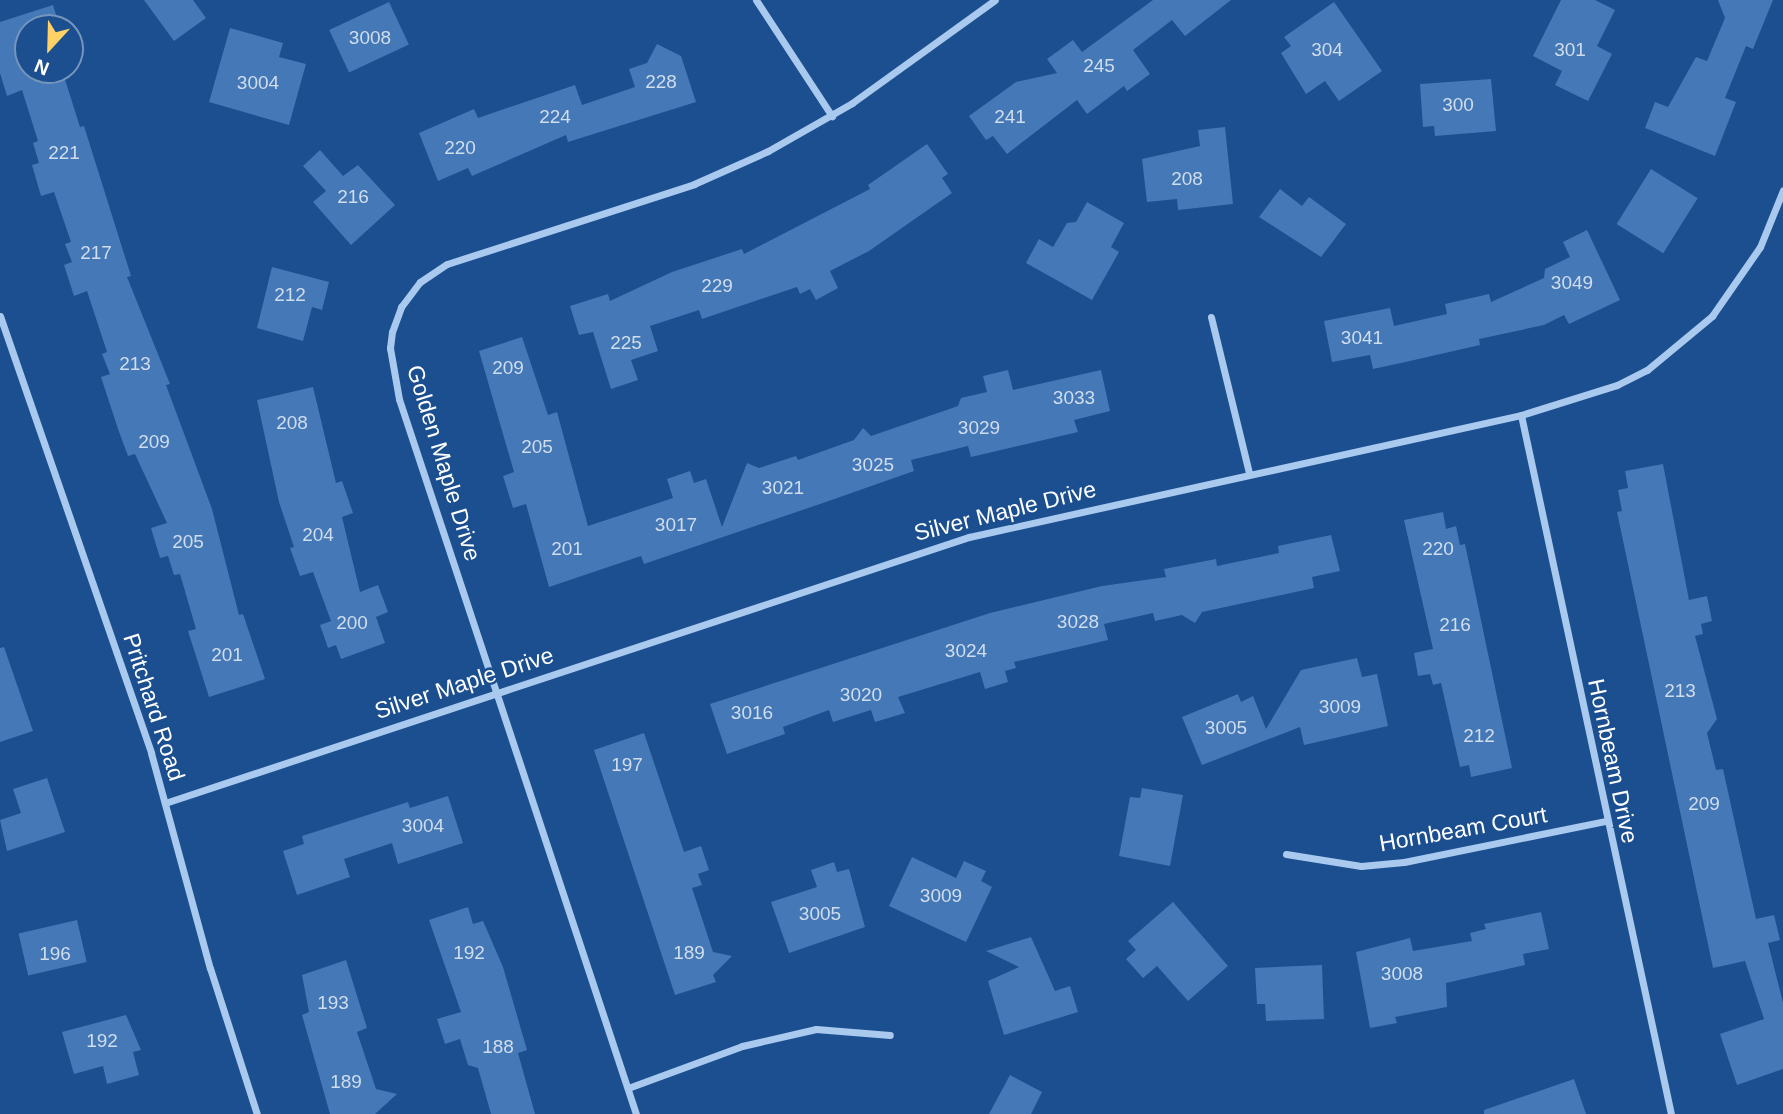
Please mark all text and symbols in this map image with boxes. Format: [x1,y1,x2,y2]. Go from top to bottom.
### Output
north arrow [14,14,84,84]
house number: 3008 [349,27,391,49]
house number: 304 [1311,39,1343,61]
house number: 301 [1554,39,1586,61]
text: N [31,55,52,79]
house number: 245 [1083,55,1115,77]
house number: 228 [645,71,677,93]
house number: 3004 [237,72,279,94]
house number: 300 [1442,94,1474,116]
house number: 224 [539,106,571,128]
house number: 241 [994,106,1026,128]
house number: 220 [444,137,476,159]
house number: 221 [48,142,80,164]
house number: 208 [1171,168,1203,190]
house number: 216 [337,186,369,208]
house number: 217 [80,242,112,264]
house number: 3049 [1551,272,1593,294]
house number: 229 [701,275,733,297]
house number: 212 [274,284,306,306]
house number: 3041 [1341,327,1383,349]
house number: 225 [610,332,642,354]
house number: 213 [119,353,151,375]
house number: 209 [492,357,524,379]
street label: Golden Maple Drive [401,362,487,564]
house number: 3033 [1053,387,1095,409]
house number: 208 [276,412,308,434]
house number: 3029 [958,417,1000,439]
house number: 209 [138,431,170,453]
house number: 205 [521,436,553,458]
house number: 3025 [852,454,894,476]
street label: Silver Maple Drive [911,475,1099,547]
house number: 3021 [762,477,804,499]
house number: 3017 [655,514,697,536]
house number: 204 [302,524,334,546]
house number: 205 [172,531,204,553]
house number: 201 [551,538,583,560]
house number: 220 [1422,538,1454,560]
house number: 3028 [1057,611,1099,633]
house number: 200 [336,612,368,634]
house number: 216 [1439,614,1471,636]
street label: Pritchard Road [117,630,191,784]
house number: 3024 [945,640,987,662]
street label: Silver Maple Drive [371,641,557,725]
house number: 201 [211,644,243,666]
street label: Hornbeam Drive [1582,676,1644,846]
house number: 213 [1664,680,1696,702]
house number: 3020 [840,684,882,706]
house number: 3009 [1319,696,1361,718]
house number: 3016 [731,702,773,724]
house number: 3005 [1205,717,1247,739]
house number: 212 [1463,725,1495,747]
house number: 197 [611,754,643,776]
house number: 209 [1688,793,1720,815]
street label: Hornbeam Court [1377,801,1549,857]
house number: 3004 [402,815,444,837]
house number: 3009 [920,885,962,907]
house number: 3005 [799,903,841,925]
house number: 192 [453,942,485,964]
house number: 189 [673,942,705,964]
house number: 196 [39,943,71,965]
house number: 3008 [1381,963,1423,985]
house number: 193 [317,992,349,1014]
house number: 192 [86,1030,118,1052]
house number: 188 [482,1036,514,1058]
house number: 189 [330,1071,362,1093]

